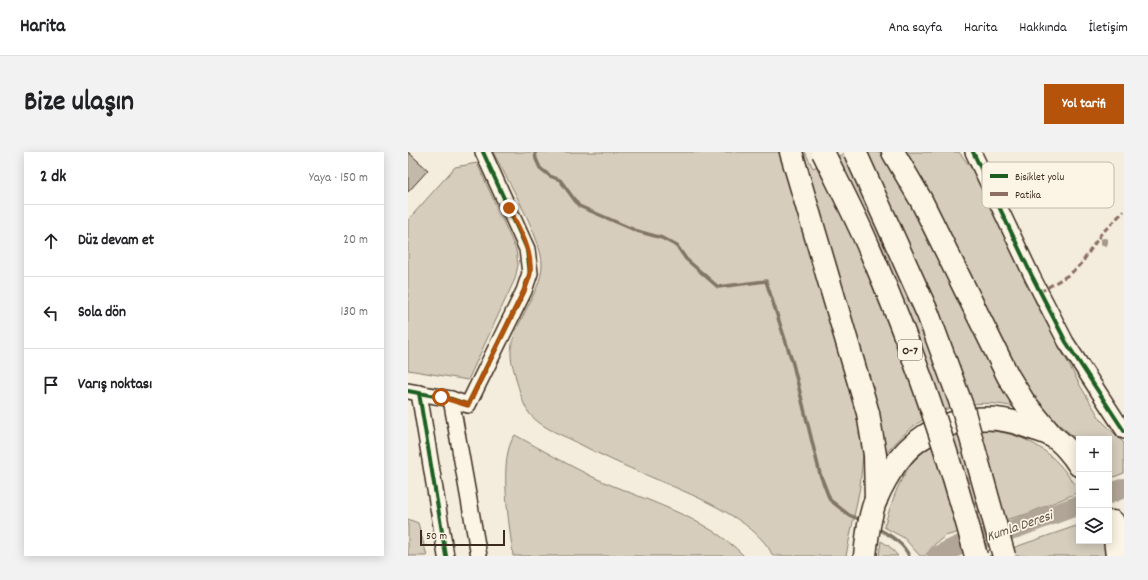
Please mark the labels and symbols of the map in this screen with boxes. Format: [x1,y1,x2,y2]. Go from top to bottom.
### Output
legend [982,162,1114,208]
text: Bisiklet yolu [1015,170,1064,186]
text: Patika [1015,188,1042,204]
route end [500,199,518,217]
road number: O-7 [898,340,922,360]
route start [432,388,450,406]
water label: Kumla Deresi [984,506,1058,547]
scale bar [420,528,505,547]

